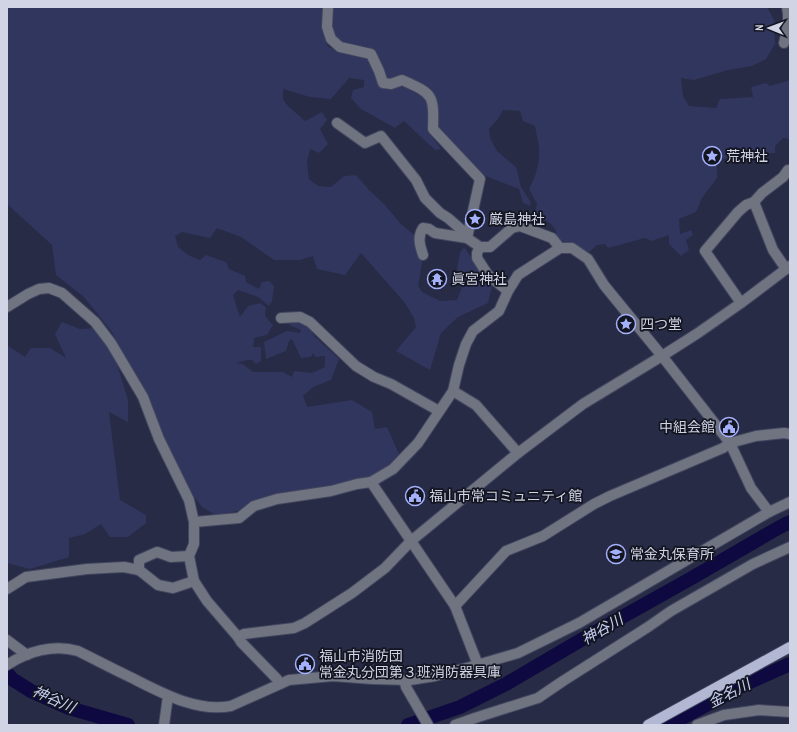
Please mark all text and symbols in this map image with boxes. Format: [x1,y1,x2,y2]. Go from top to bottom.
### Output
north arrow [749,8,789,48]
text: N [752,25,766,31]
place icon: 荒神社 [701,145,723,167]
place label: 荒神社 [726,147,768,165]
place icon: 厳島神社 [464,208,486,230]
place label: 厳島神社 [489,210,545,228]
temple icon: 眞宮神社 [426,268,448,290]
place label: 眞宮神社 [451,270,507,288]
place icon: 四つ堂 [615,313,637,335]
place label: 四つ堂 [640,315,682,333]
public building icon: 中組会館 [718,416,740,438]
place label: 中組会館 [659,418,715,436]
public building icon: 福山市常コミュニティ館 [404,485,426,507]
place label: 福山市常コミュニティ館 [429,487,582,505]
school or university icon: 常金丸保育所 [605,543,627,565]
place label: 常金丸保育所 [630,545,714,563]
water label: 神谷川 [578,609,628,648]
place label: 福山市消防団 常金丸分団第３班消防器具庫 [319,647,501,681]
public building icon: 福山市消防団 常金丸分団第３班消防器具庫 [294,653,316,675]
water label: 金名川 [705,673,755,712]
water label: 神谷川 [30,681,80,718]

